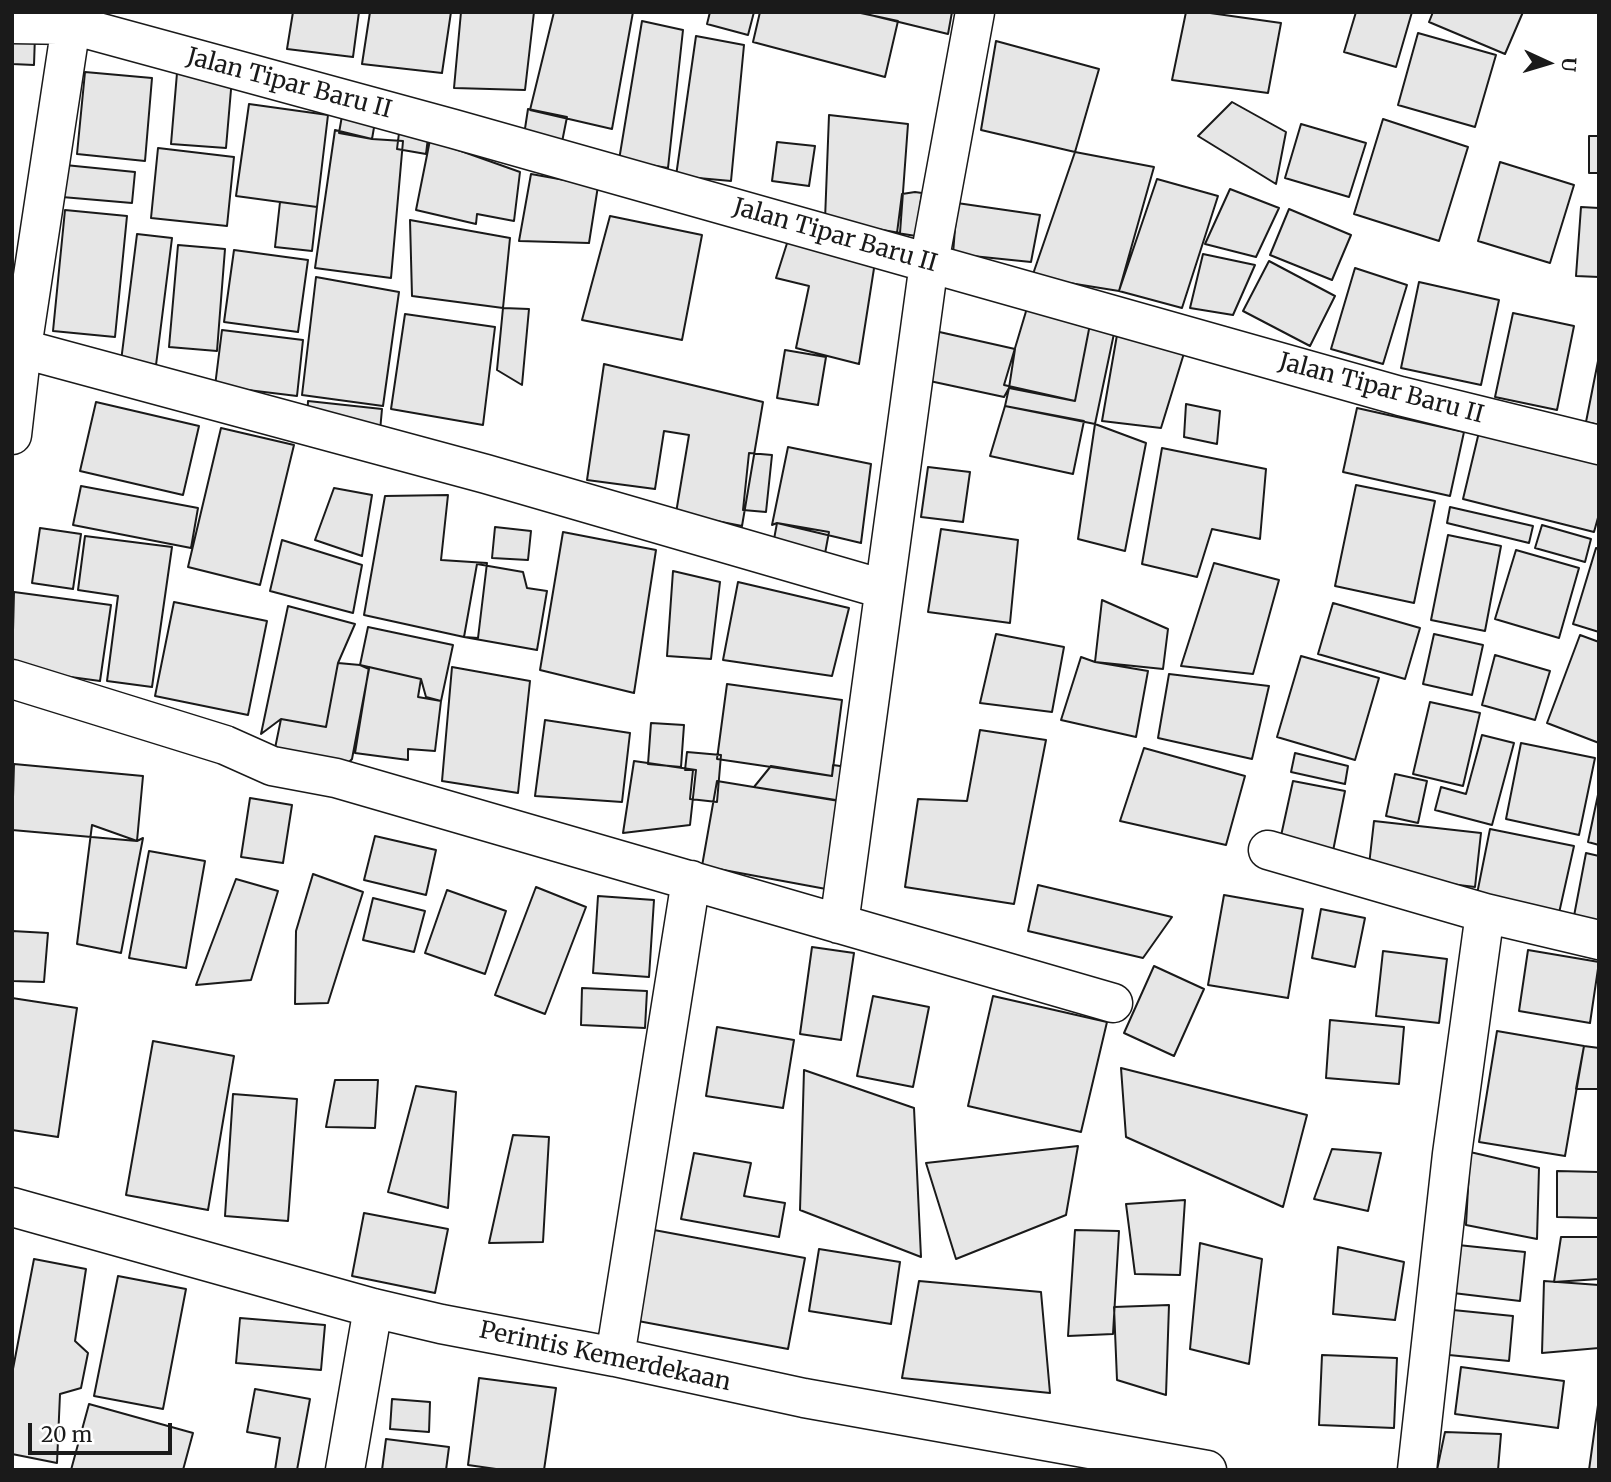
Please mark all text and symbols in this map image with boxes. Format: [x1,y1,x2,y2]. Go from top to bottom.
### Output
north arrow [1513,28,1583,98]
street label: Jalan Tipar Baru II [183,43,395,125]
text: U [1556,57,1581,72]
street label: Jalan Tipar Baru II [730,193,940,279]
street label: Jalan Tipar Baru II [1275,348,1487,430]
street label: Perintis Kemerdekaan [477,1316,733,1398]
scale bar [32,1408,175,1452]
text: 20 m [41,1421,92,1448]

